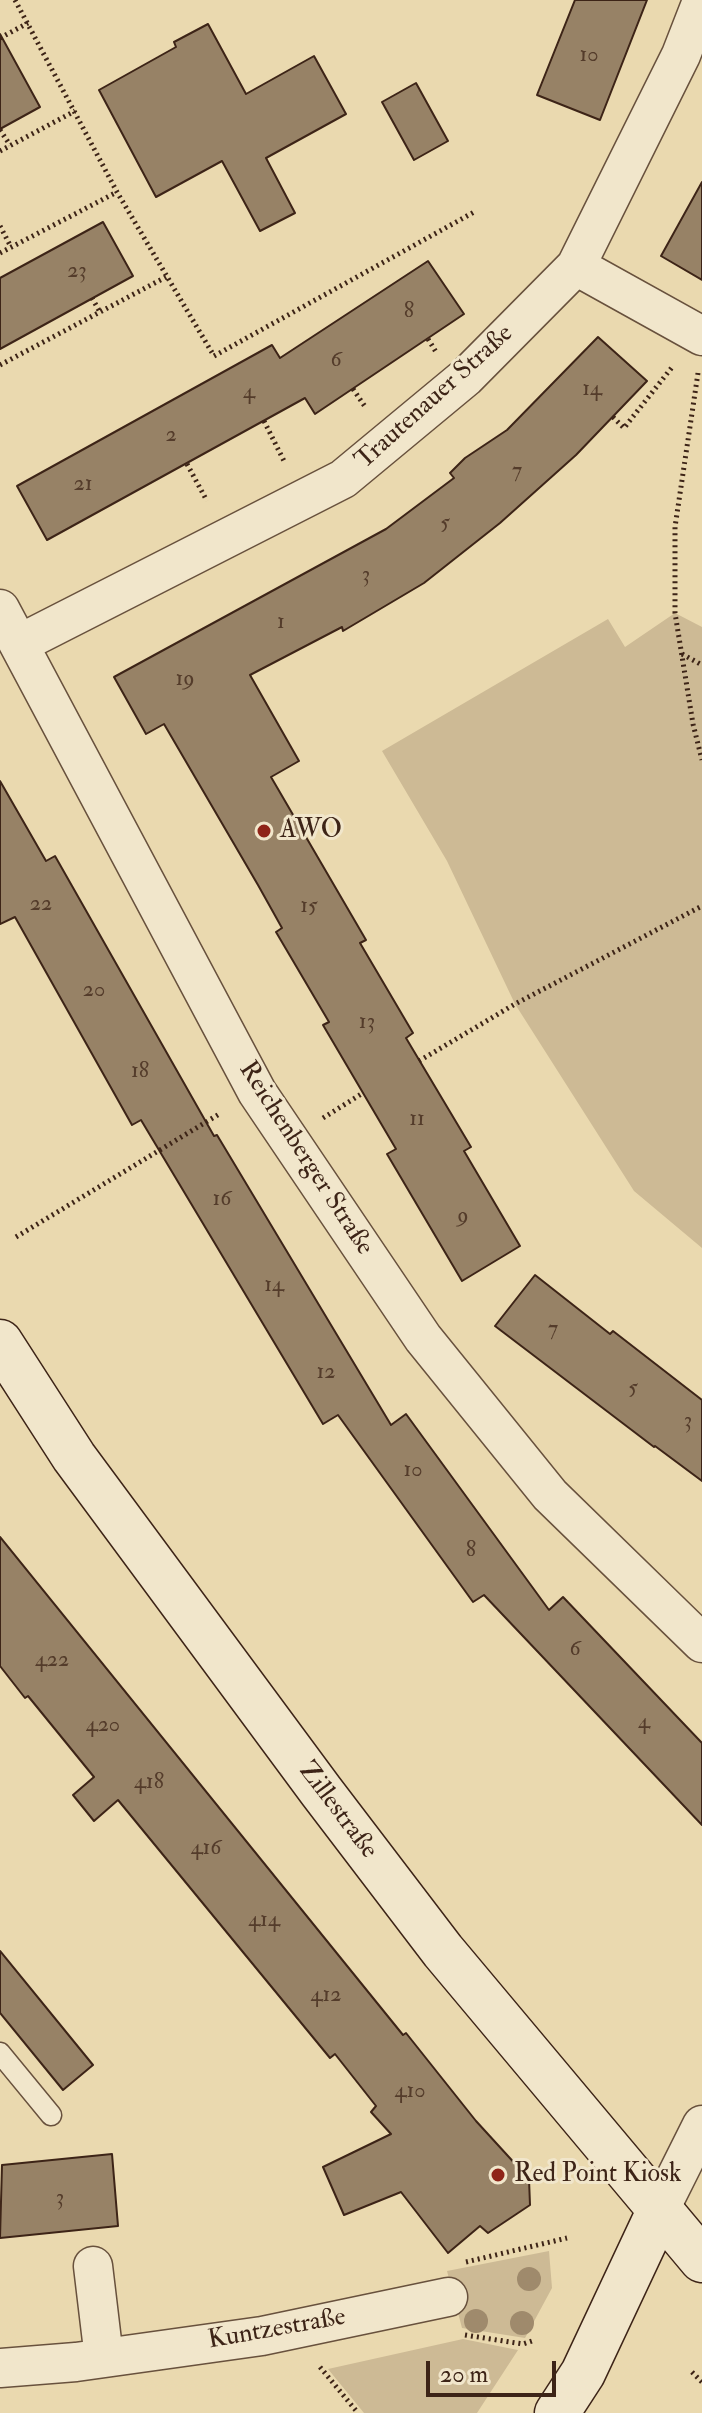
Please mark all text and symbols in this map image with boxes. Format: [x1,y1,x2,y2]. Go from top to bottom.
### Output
house number: 10 [579,43,599,69]
house number: 23 [67,259,87,285]
house number: 8 [404,299,414,325]
street label: Trautenauer Straße [350,319,520,477]
house number: 6 [330,348,342,374]
house number: 14 [582,377,602,403]
house number: 4 [243,380,255,406]
house number: 2 [165,423,177,449]
house number: 7 [512,459,522,485]
house number: 21 [73,472,93,498]
house number: 5 [440,511,450,537]
house number: 3 [362,563,370,589]
house number: 1 [277,610,285,636]
house number: 19 [175,667,195,693]
place label: AWO [280,815,342,847]
marker: AWO [255,822,273,840]
house number: 22 [30,892,52,918]
house number: 15 [300,894,318,920]
house number: 20 [83,978,105,1004]
house number: 13 [359,1010,375,1036]
street label: Reichenberger Straße [231,1056,379,1262]
house number: 18 [131,1059,149,1085]
house number: 11 [409,1107,425,1133]
house number: 16 [213,1187,231,1213]
house number: 9 [457,1204,469,1230]
house number: 14 [264,1273,284,1299]
house number: 7 [548,1317,558,1343]
house number: 12 [316,1360,336,1386]
house number: 5 [628,1376,638,1402]
house number: 3 [684,1409,692,1435]
house number: 10 [403,1458,423,1484]
house number: 8 [466,1538,476,1564]
house number: 6 [569,1637,581,1663]
house number: 422 [35,1648,69,1674]
house number: 4 [638,1710,650,1736]
house number: 420 [86,1713,120,1739]
street label: Zillestraße [291,1756,383,1866]
house number: 418 [134,1770,164,1796]
house number: 416 [191,1836,221,1862]
house number: 414 [248,1908,280,1934]
house number: 412 [311,1983,341,2009]
house number: 410 [395,2079,425,2105]
place label: Red Point Kiosk [514,2159,681,2191]
marker: Red Point Kiosk [489,2166,507,2184]
house number: 3 [56,2186,64,2212]
street label: Kuntzestraße [206,2303,348,2357]
scale bar [430,2345,560,2395]
text: 20 m [440,2359,488,2390]

